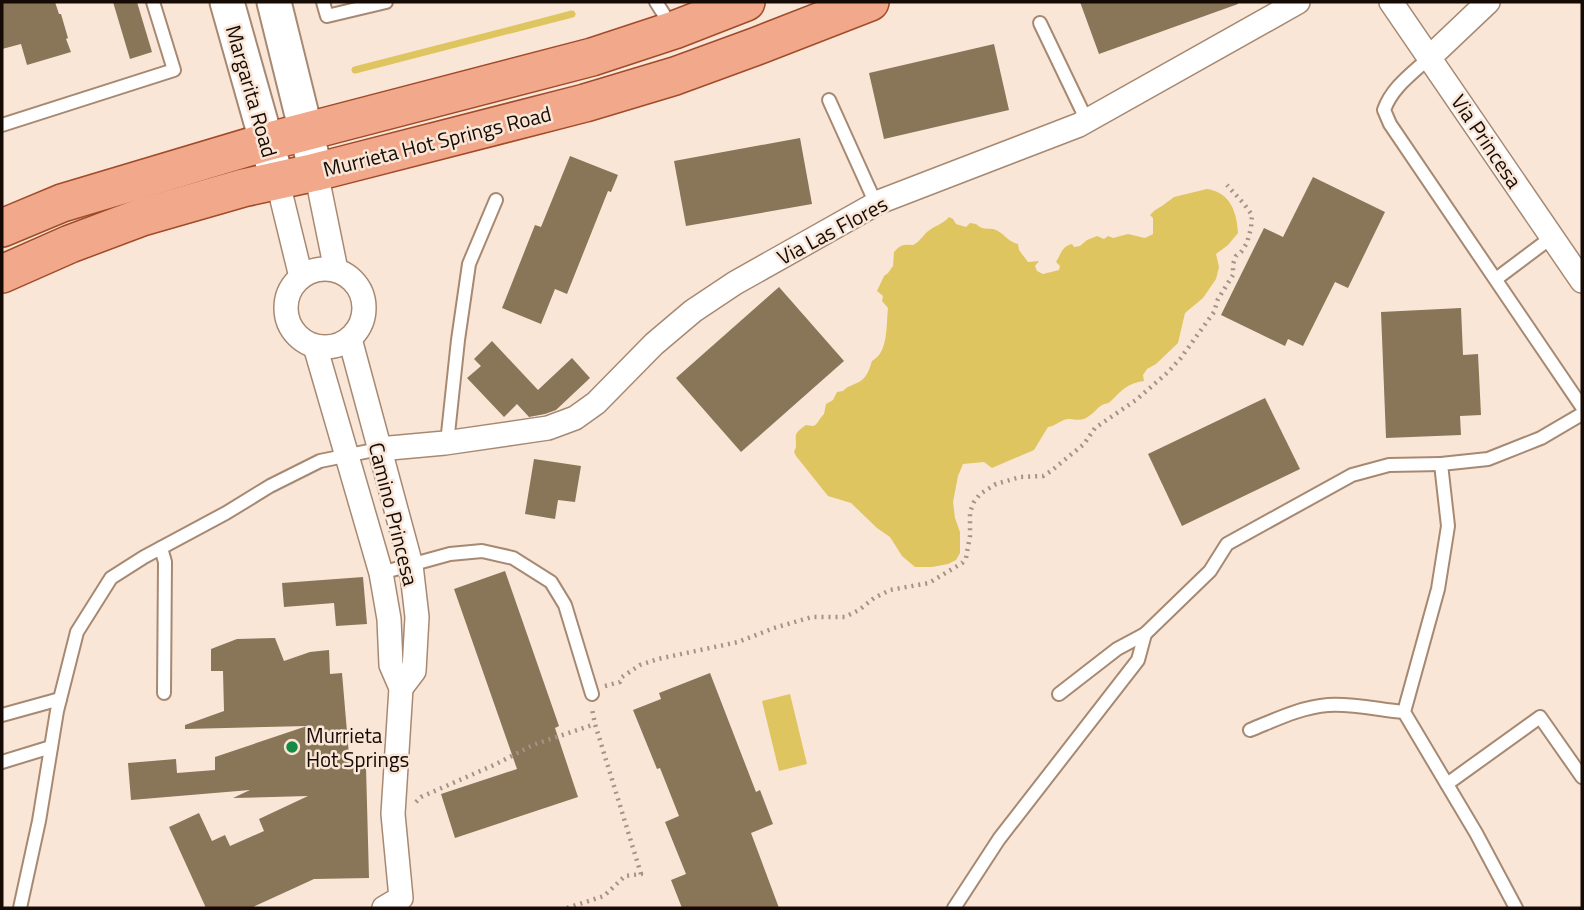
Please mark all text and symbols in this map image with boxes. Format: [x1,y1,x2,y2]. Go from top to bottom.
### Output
street label: Margarita Road [218,21,286,161]
street label: Via Princesa [1444,87,1531,195]
street label: Murrieta Hot Springs Road [319,97,555,185]
street label: Via Las Flores [771,187,893,273]
street label: Camino Princesa [361,439,427,589]
place label: Murrieta Hot Springs [306,719,409,775]
marker: Murrieta Hot Springs [284,739,300,755]

